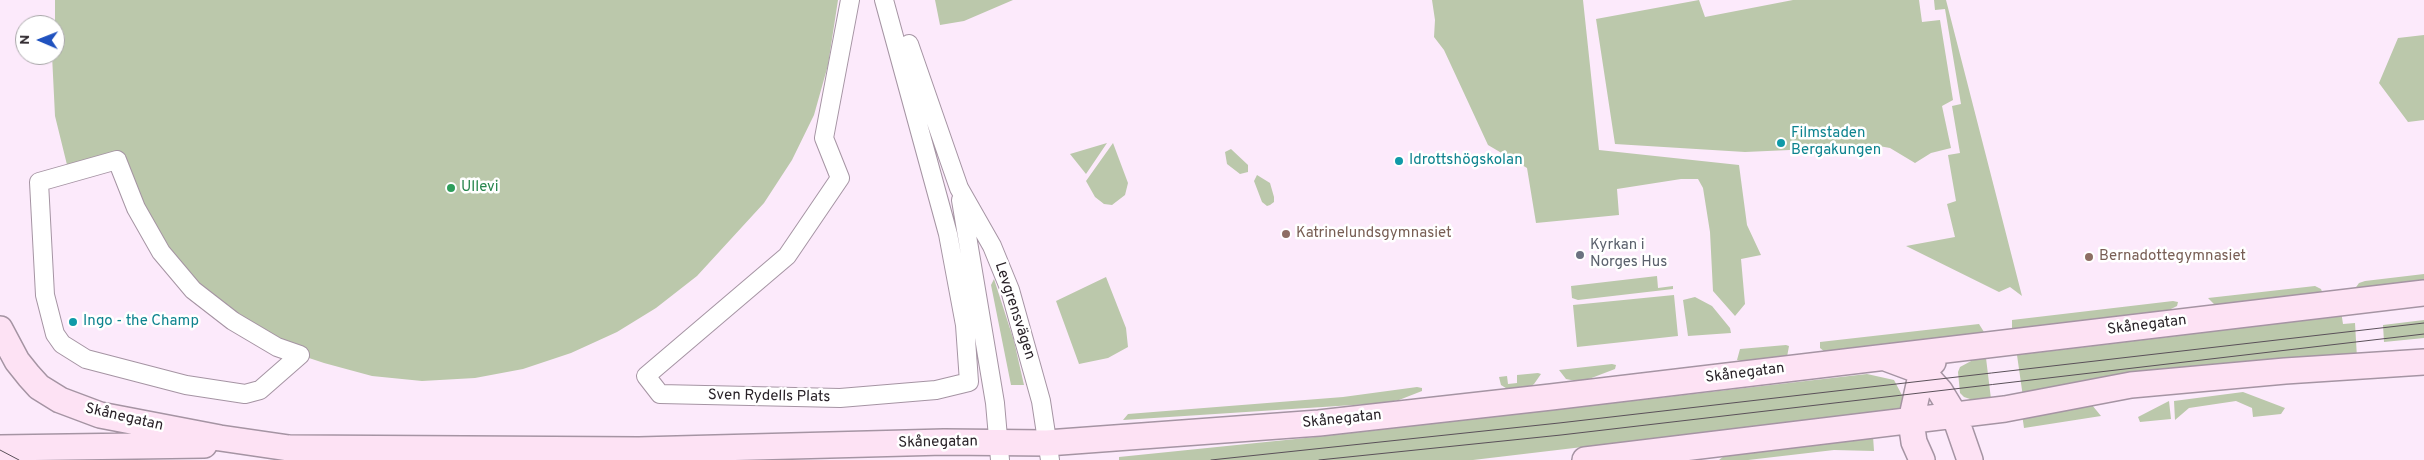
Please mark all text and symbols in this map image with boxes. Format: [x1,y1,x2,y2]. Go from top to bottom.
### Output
north arrow [15,15,65,65]
text: N [17,35,34,45]
place label: Filmstaden Bergakungen [1791,125,1881,160]
marker: Filmstaden Bergakungen [1775,137,1787,149]
place label: Idrottshögskolan [1409,152,1523,170]
marker: Idrottshögskolan [1393,155,1405,167]
place label: Ullevi [461,179,498,197]
marker: Ullevi [445,182,457,194]
place label: Katrinelundsgymnasiet [1296,225,1452,243]
marker: Katrinelundsgymnasiet [1280,228,1292,240]
place label: Kyrkan i Norges Hus [1590,237,1667,272]
place label: Bernadottegymnasiet [2099,248,2246,266]
marker: Kyrkan i Norges Hus [1574,249,1586,261]
marker: Bernadottegymnasiet [2083,251,2095,263]
street label: Levgrensvägen [990,260,1038,362]
street label: Skånegatan [2106,312,2188,340]
place label: Ingo - the Champ [83,313,199,331]
marker: Ingo - the Champ [67,316,79,328]
street label: Skånegatan [1704,360,1786,388]
street label: Sven Rydells Plats [708,387,830,407]
street label: Skånegatan [83,400,165,436]
street label: Skånegatan [1301,407,1383,433]
street label: Skånegatan [898,433,978,453]

